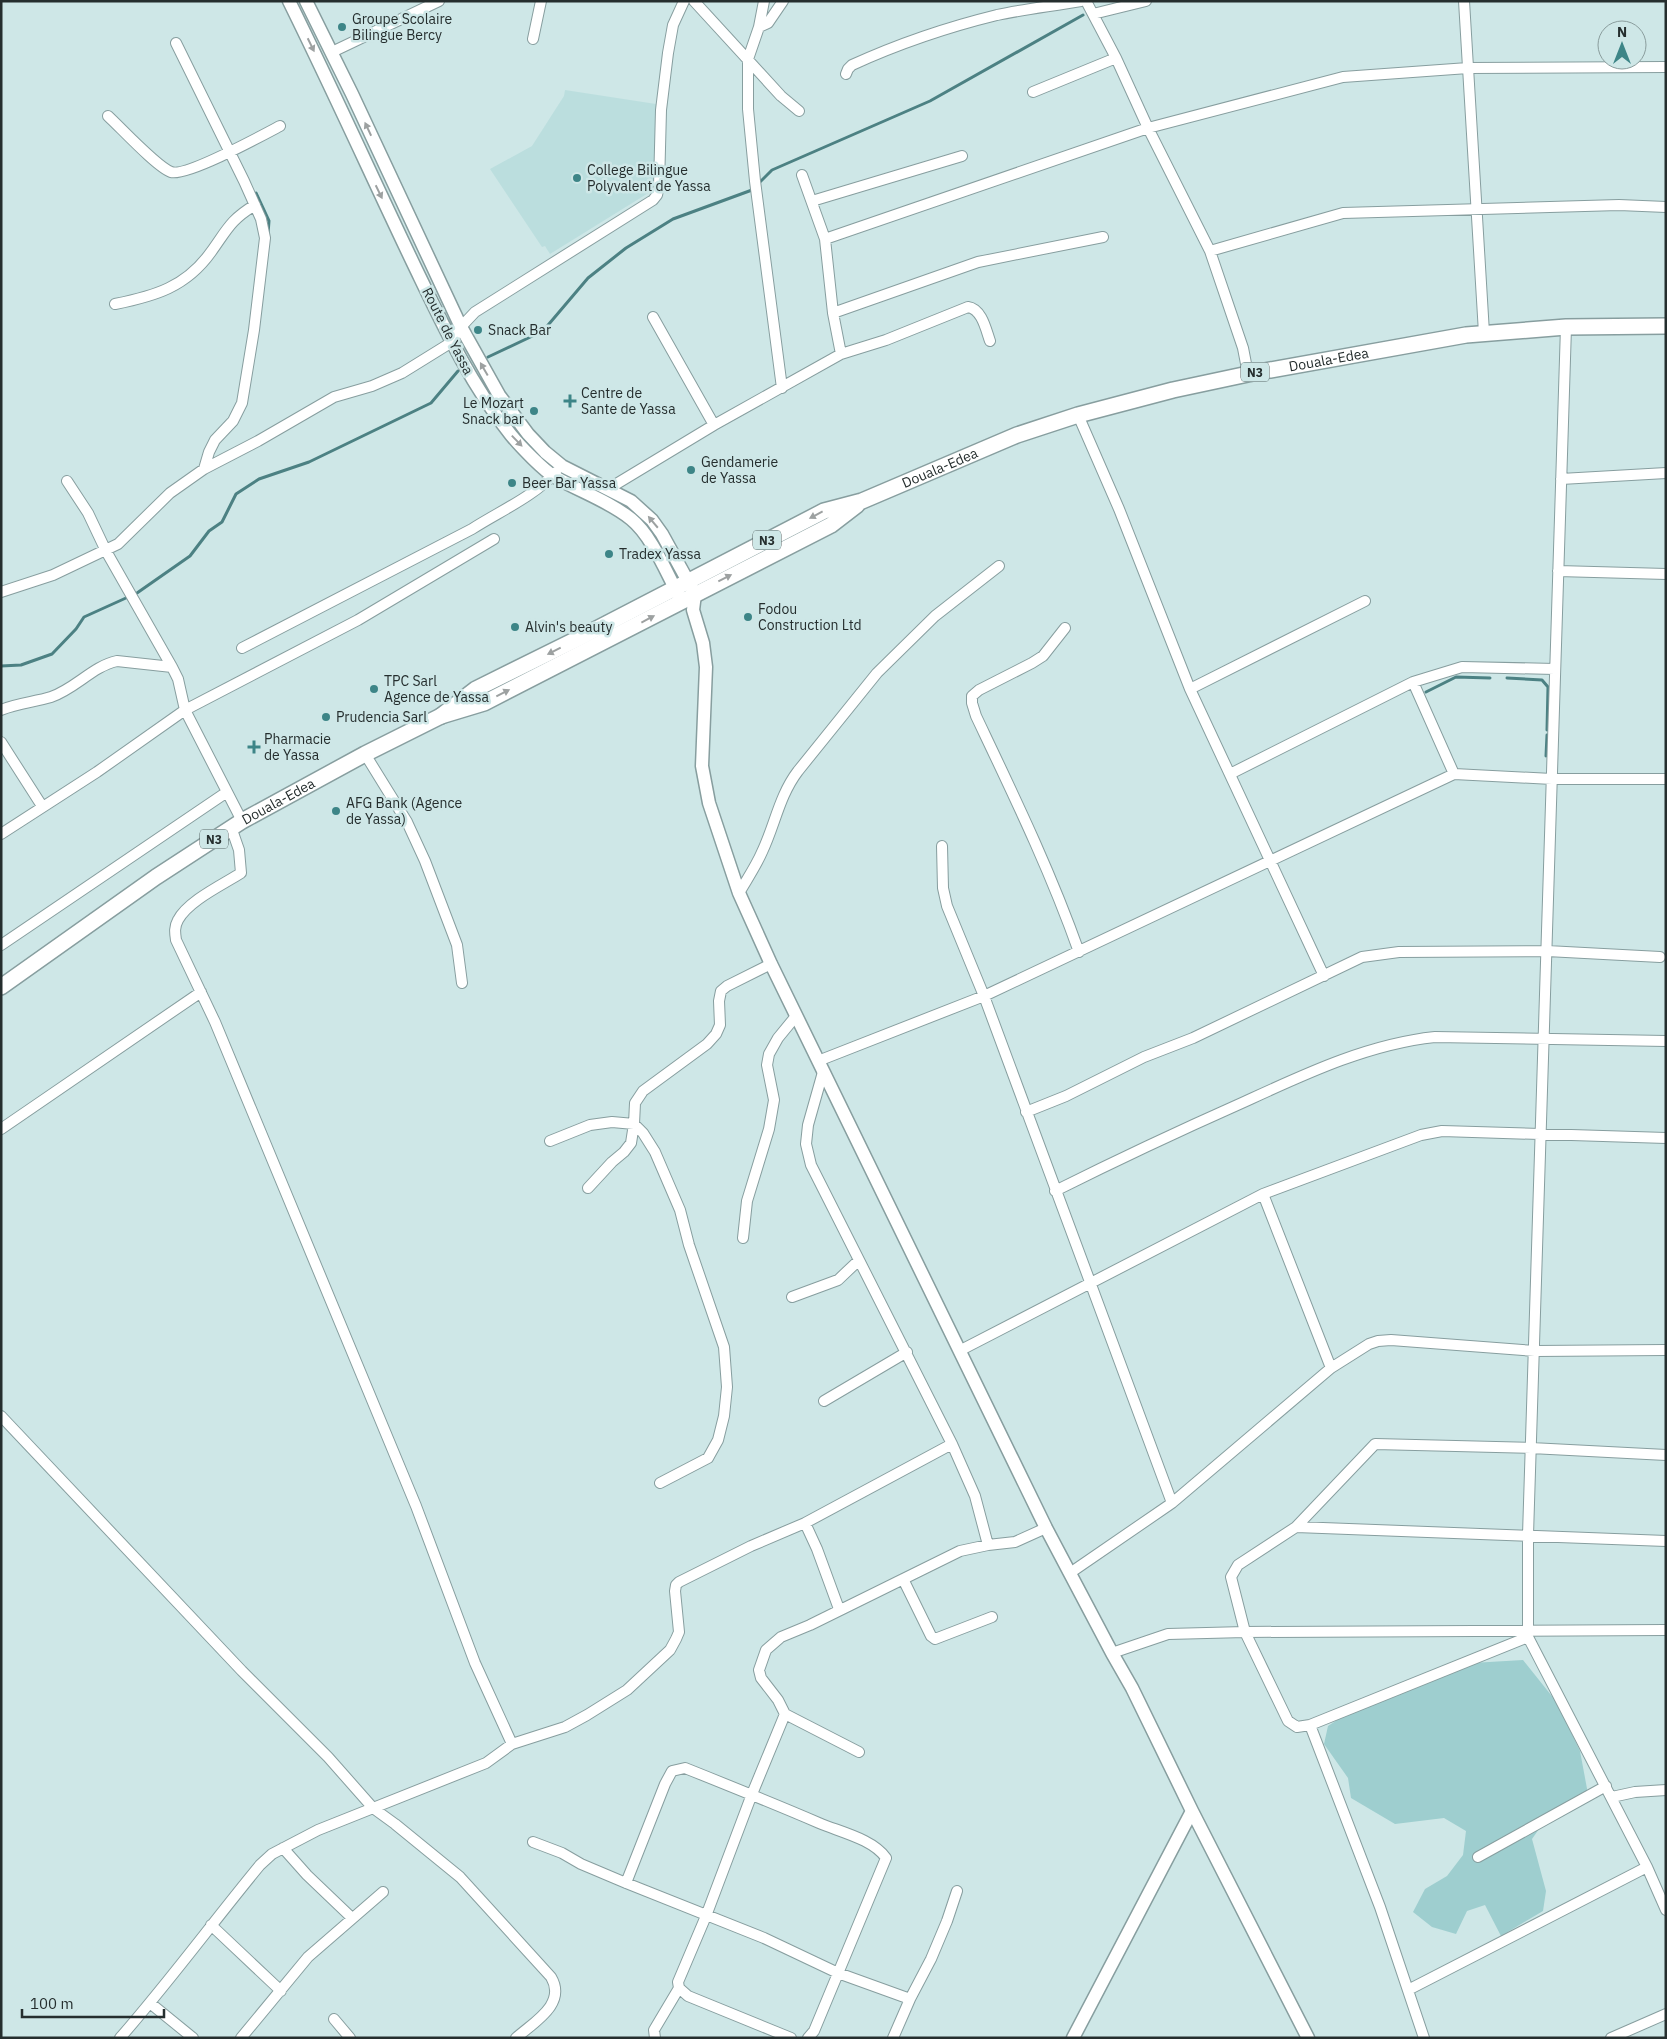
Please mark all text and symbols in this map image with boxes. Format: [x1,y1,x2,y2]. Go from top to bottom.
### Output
place label: Groupe Scolaire Bilingue Bercy [352,10,452,44]
north arrow [1597,20,1647,70]
marker: Groupe Scolaire Bilingue Bercy [336,21,348,33]
text: N [1617,23,1627,41]
one-way arrow [307,38,315,52]
one-way arrow [363,121,372,136]
place label: College Bilingue Polyvalent de Yassa [587,161,711,195]
marker: College Bilingue Polyvalent de Yassa [571,172,583,184]
one-way arrow [375,185,383,199]
street label: Route de Yassa [418,284,478,378]
place label: Snack Bar [488,321,551,339]
marker: Snack Bar [472,324,484,336]
street label: Douala-Edea [1287,343,1371,376]
road number: N3 [1241,362,1269,382]
one-way arrow [479,363,488,376]
place label: Centre de Sante de Yassa [581,384,676,418]
place label: Le Mozart Snack bar [462,394,524,428]
marker: Centre de Sante de Yassa [563,394,577,408]
marker: Le Mozart Snack bar [528,405,540,417]
one-way arrow [511,434,523,446]
street label: Douala-Edea [899,444,981,492]
place label: Gendamerie de Yassa [701,453,779,487]
marker: Gendamerie de Yassa [685,464,697,476]
place label: Beer Bar Yassa [522,474,617,492]
marker: Beer Bar Yassa [506,477,518,489]
one-way arrow [808,511,823,519]
one-way arrow [647,515,658,528]
road number: N3 [753,530,781,550]
place label: Tradex Yassa [619,545,702,563]
marker: Tradex Yassa [603,548,615,560]
one-way arrow [718,574,732,582]
place label: Fodou Construction Ltd [758,600,862,634]
marker: Fodou Construction Ltd [742,611,754,623]
one-way arrow [641,614,654,623]
place label: Alvin's beauty [525,618,612,636]
marker: Alvin's beauty [509,621,521,633]
one-way arrow [547,647,562,655]
place label: TPC Sarl Agence de Yassa [384,672,490,706]
marker: TPC Sarl Agence de Yassa [368,683,380,695]
one-way arrow [496,689,511,697]
place label: Prudencia Sarl [336,708,427,726]
marker: Prudencia Sarl [320,711,332,723]
place label: Pharmacie de Yassa [264,730,331,764]
marker: Pharmacie de Yassa [248,741,260,753]
street label: Douala-Edea [238,774,319,828]
place label: AFG Bank (Agence de Yassa) [346,794,462,828]
marker: AFG Bank (Agence de Yassa) [330,805,342,817]
road number: N3 [200,830,228,849]
scale bar [22,1986,165,2018]
text: 100 m [30,1994,74,2013]

